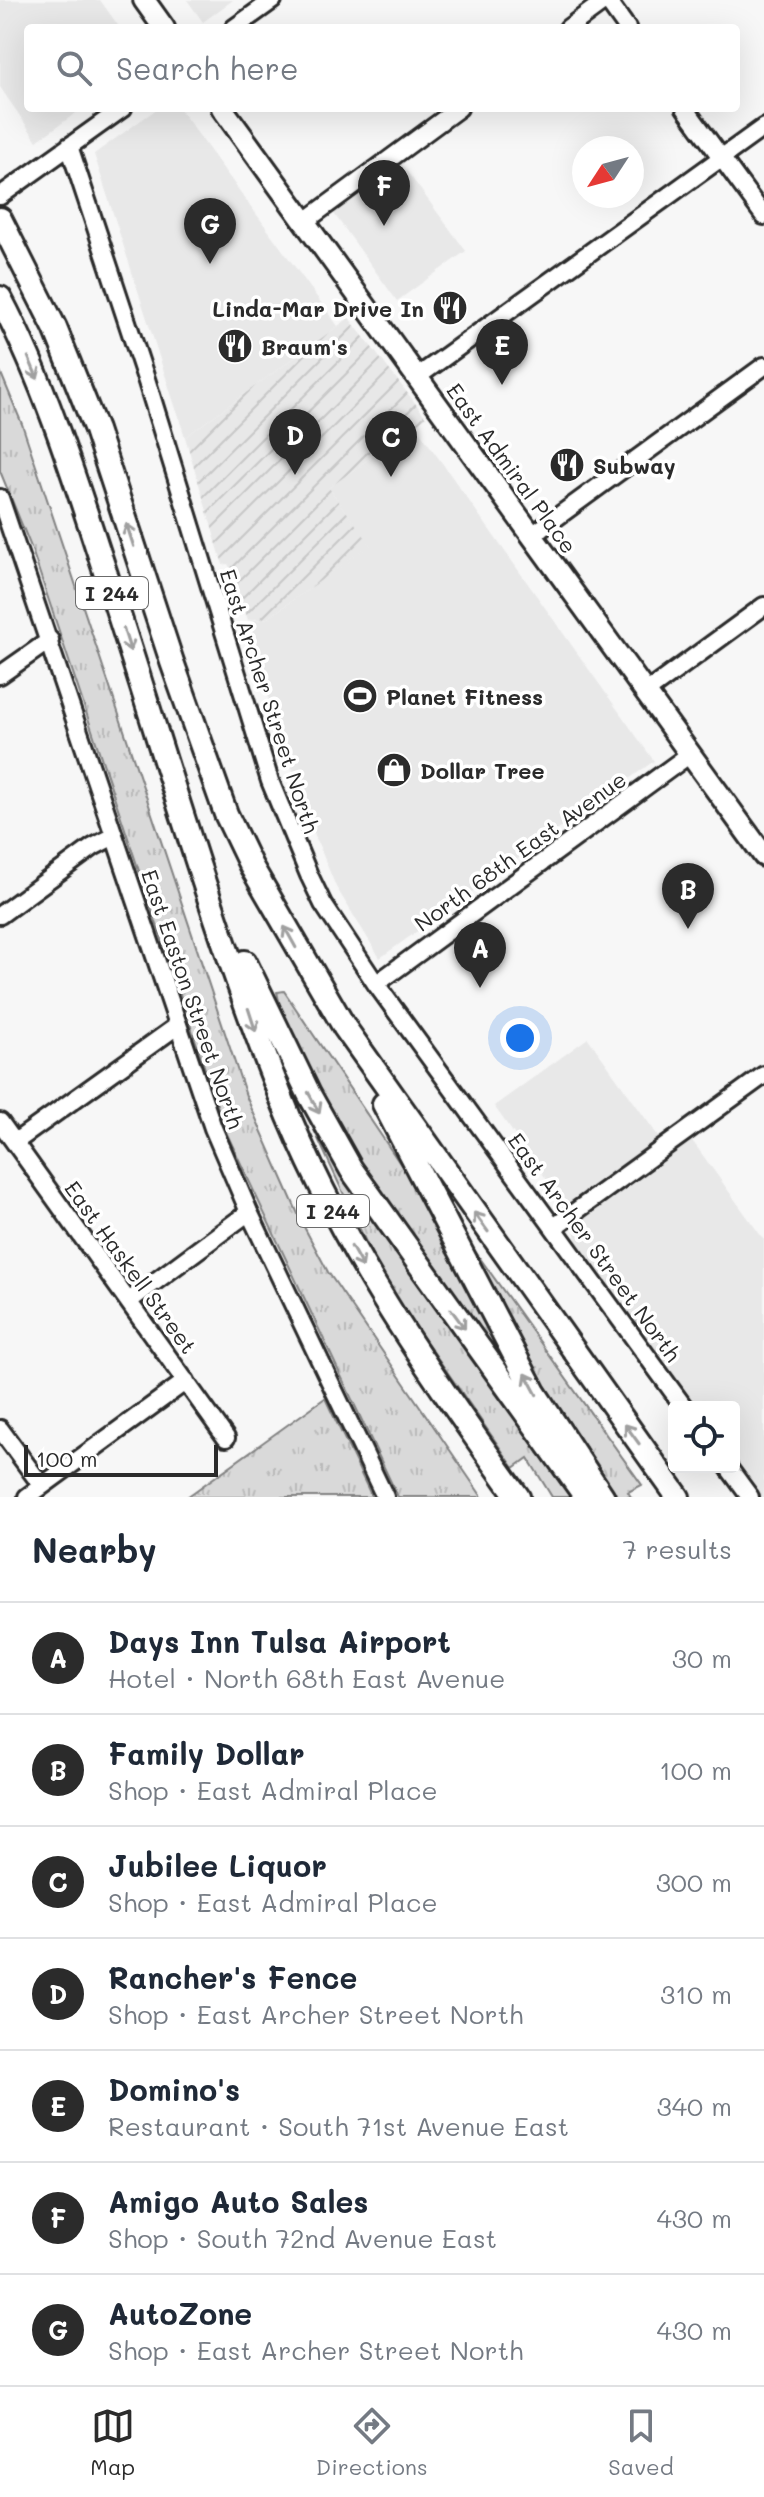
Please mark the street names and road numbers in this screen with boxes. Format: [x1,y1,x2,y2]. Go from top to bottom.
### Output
street label: East Admiral Place [440,377,584,559]
street label: East Archer Street North [213,565,327,837]
road number: I 244 [76,577,148,609]
street label: North 68th East Avenue [408,764,632,938]
street label: East Easton Street North [135,866,251,1132]
street label: East Archer Street North [502,1127,688,1367]
street label: East Haskell Street [58,1175,204,1359]
road number: I 244 [297,1195,369,1227]

